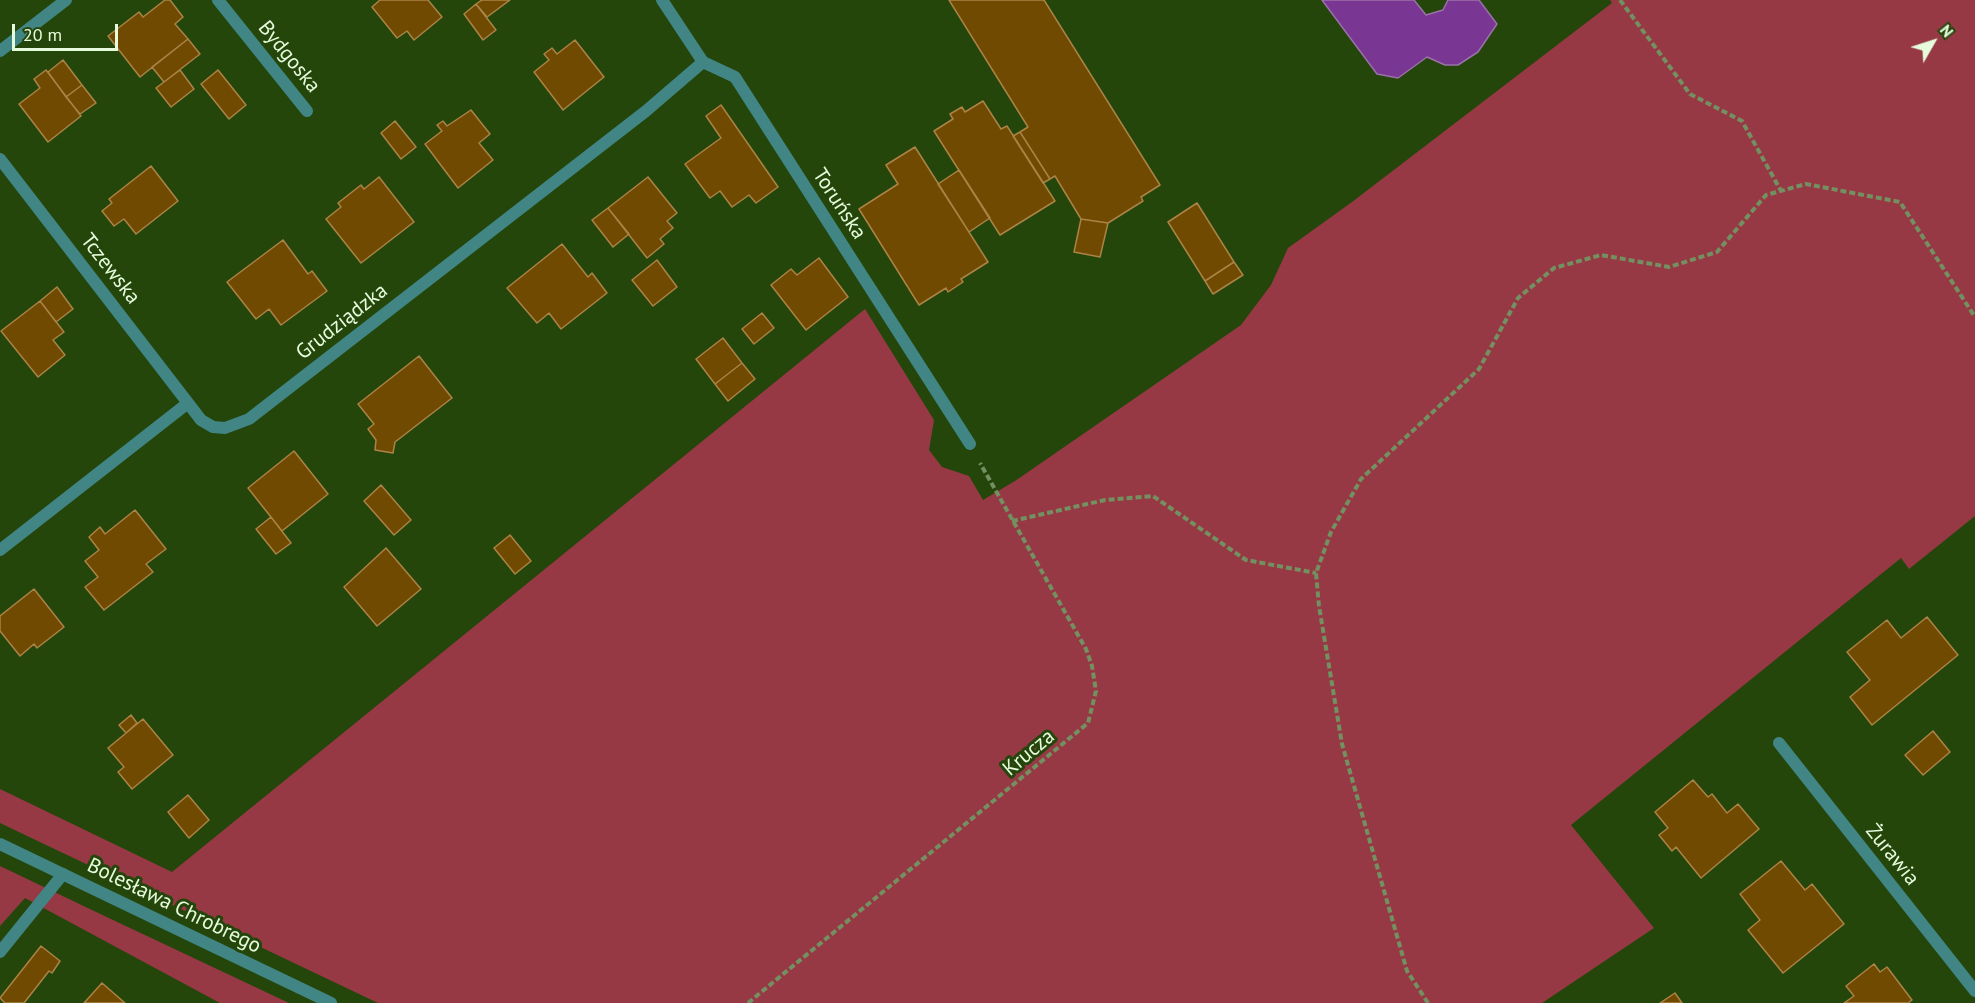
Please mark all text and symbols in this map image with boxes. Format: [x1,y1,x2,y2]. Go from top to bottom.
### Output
scale bar [15,12,122,50]
north arrow [1903,12,1963,72]
street label: Bydgoska [252,16,326,98]
text: N [1936,20,1958,41]
text: 20 m [23,23,62,46]
street label: Toruńska [807,164,871,244]
street label: Tczewska [75,229,145,309]
street label: Grudziądzka [291,278,393,366]
street label: Krucza [998,724,1060,782]
street label: Żurawia [1860,819,1924,891]
street label: Bolesława Chrobrego [83,853,265,959]

